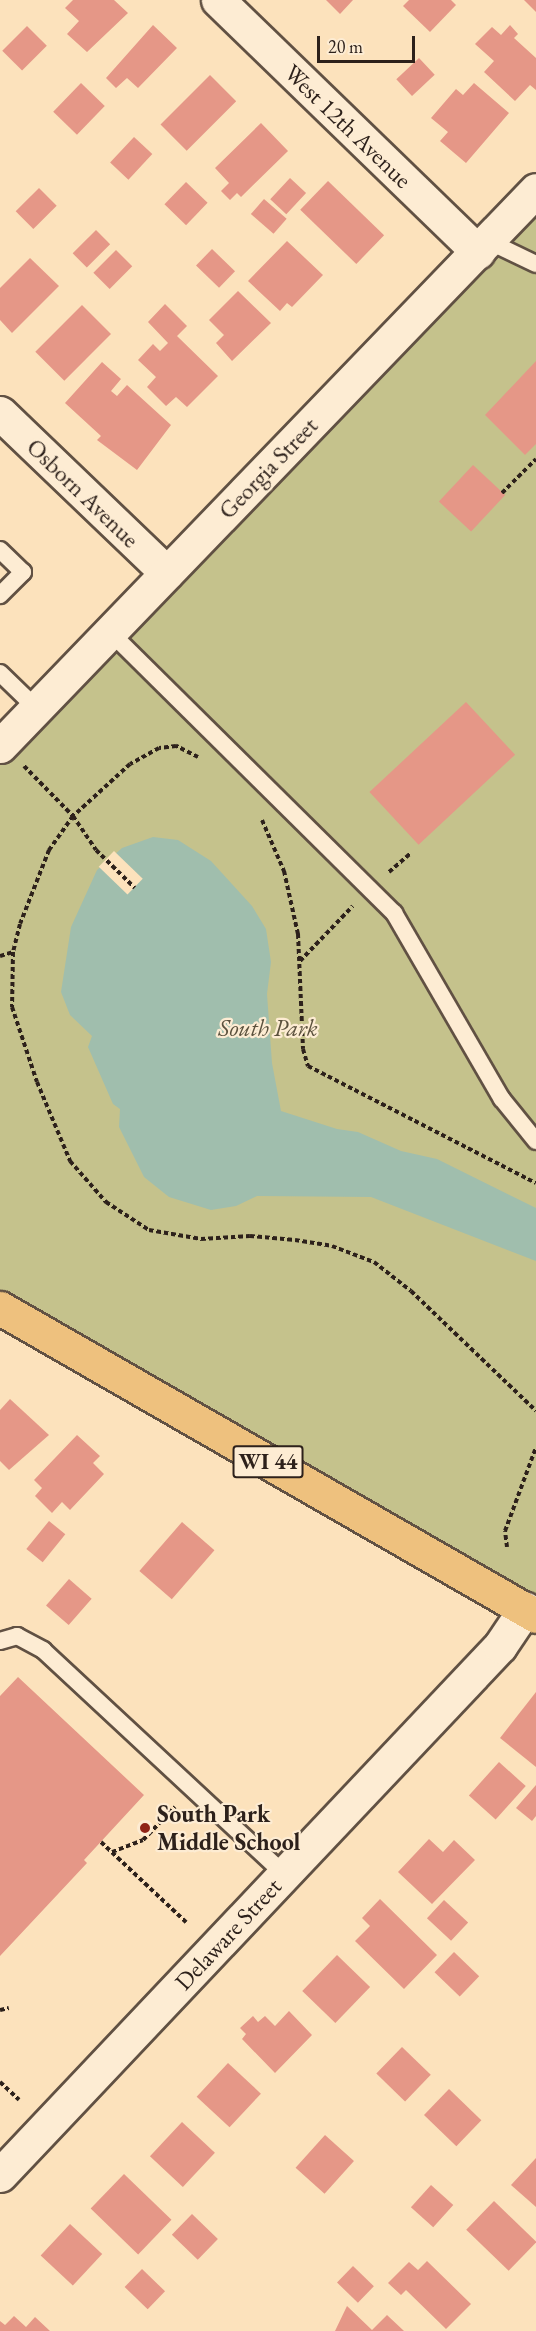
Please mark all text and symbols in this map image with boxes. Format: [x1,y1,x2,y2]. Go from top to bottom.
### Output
scale bar [320,24,418,62]
text: 20 m [328,35,363,58]
street label: West 12th Avenue [278,58,418,194]
street label: Georgia Street [213,411,323,525]
street label: Osborn Avenue [21,432,145,554]
park label: South Park [218,1014,318,1042]
road number: WI 44 [232,1443,304,1481]
place label: South Park Middle School [157,1800,300,1856]
marker: South Park Middle School [138,1821,152,1835]
street label: Delaware Street [169,1872,287,1996]

